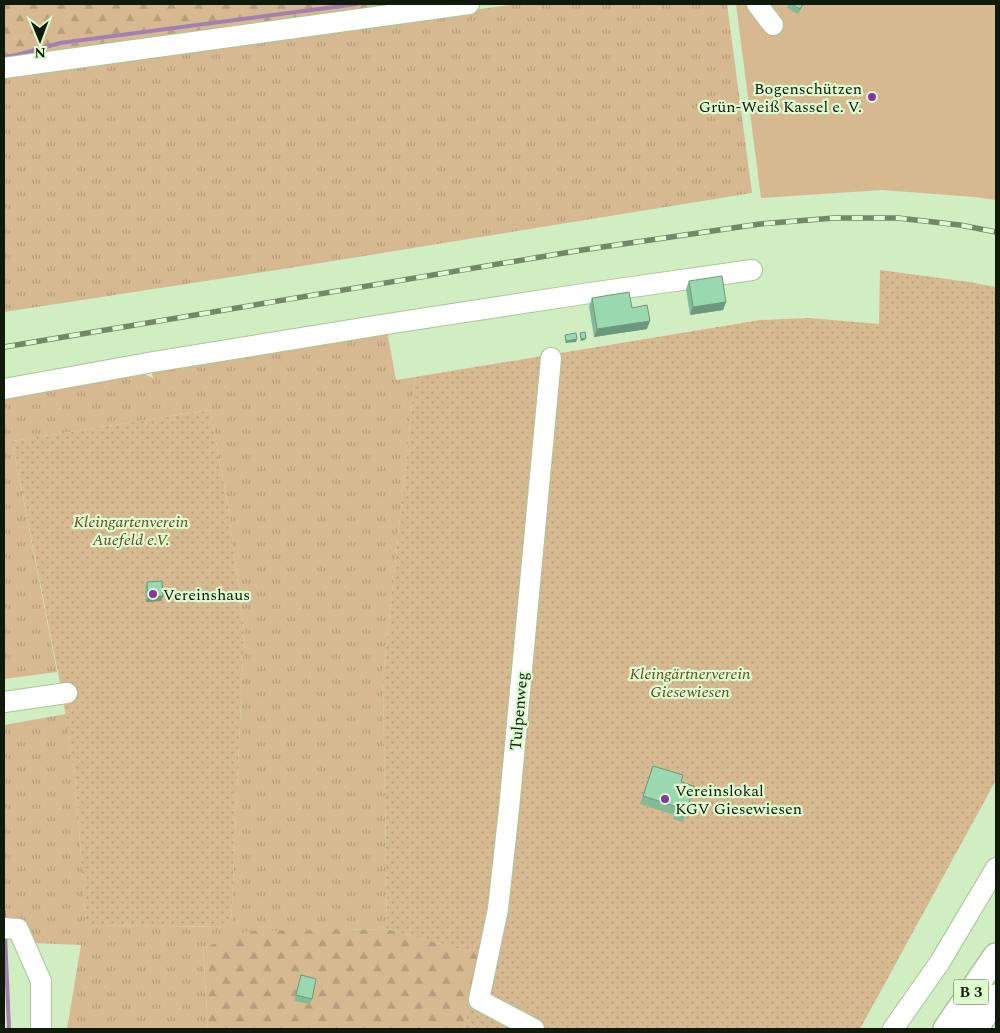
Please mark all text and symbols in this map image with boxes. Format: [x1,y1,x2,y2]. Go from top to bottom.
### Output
north arrow [15,15,65,65]
text: N [34,42,46,63]
place label: Bogenschützen Grün-Weiß Kassel e. V. [699,77,862,119]
marker: Bogenschützen Grün-Weiß Kassel e. V. [866,91,878,103]
park label: Kleingartenverein Auefeld e.V. [74,510,189,552]
place label: Vereinshaus [163,583,250,607]
marker: Vereinshaus [147,588,159,600]
park label: Kleingärtnerverein Giesewiesen [630,662,751,704]
street label: Tulpenweg [504,671,534,751]
place label: Vereinslokal KGV Giesewiesen [675,779,802,821]
marker: Vereinslokal KGV Giesewiesen [659,793,671,805]
road number: B 3 [954,980,988,1004]

